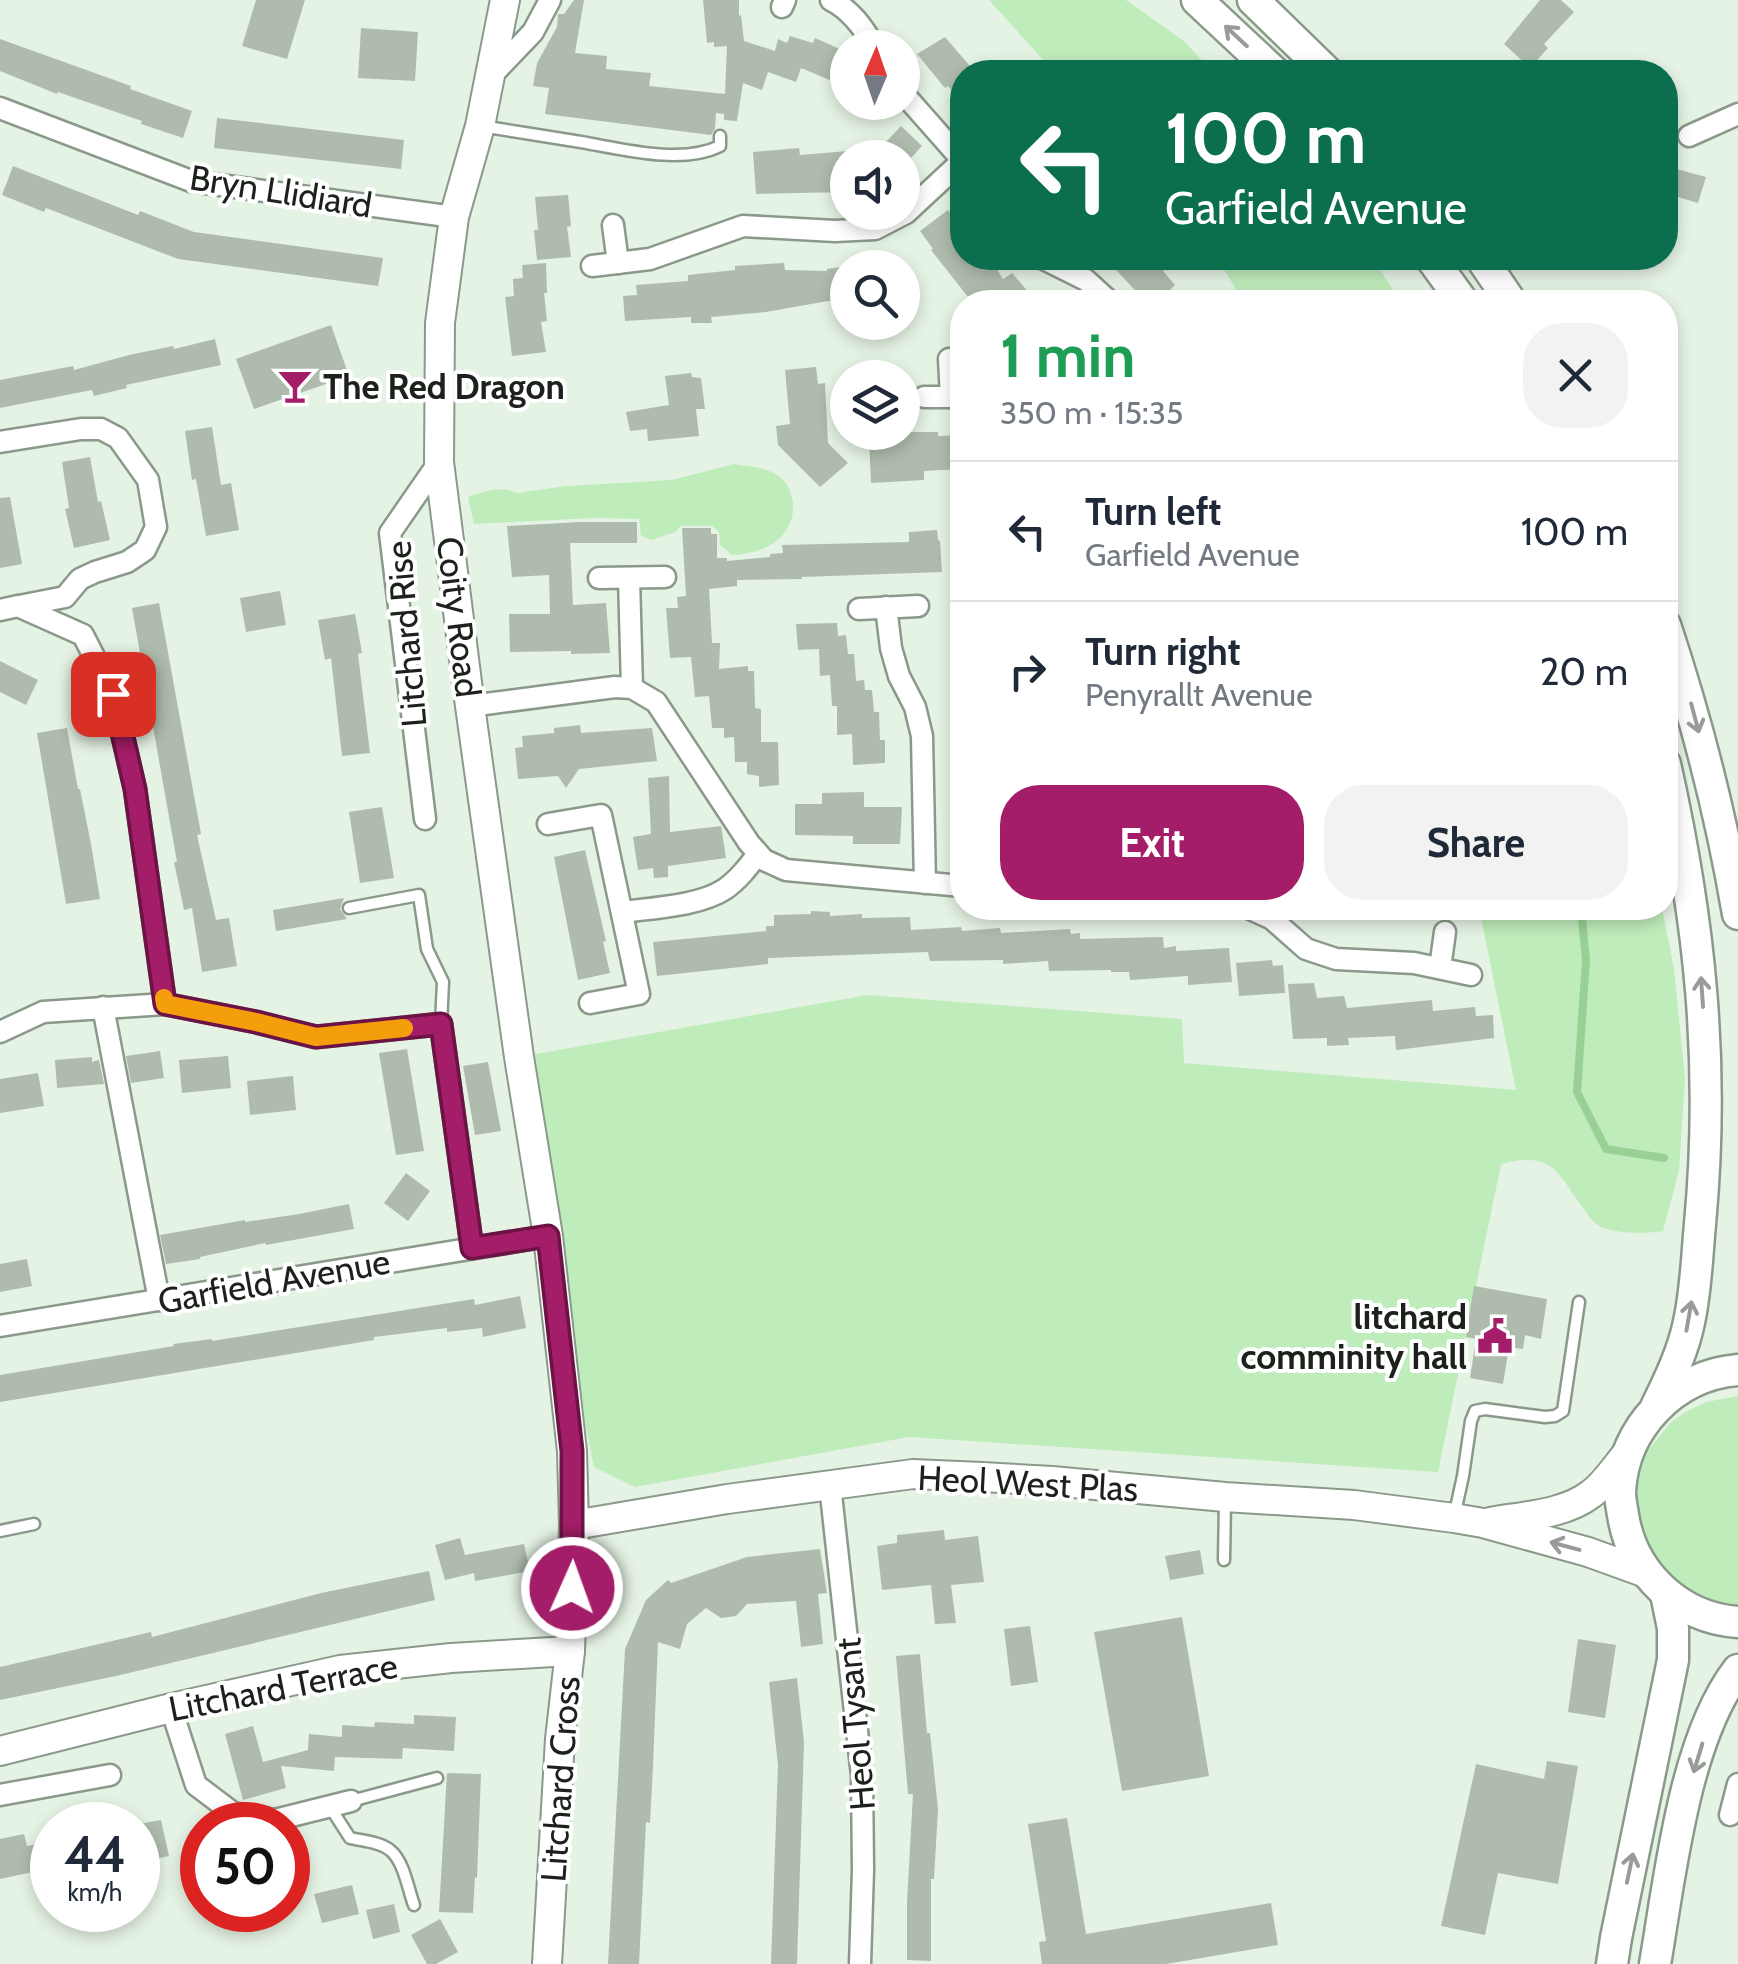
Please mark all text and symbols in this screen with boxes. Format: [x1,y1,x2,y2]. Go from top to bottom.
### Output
one-way arrow [1224,25,1249,48]
north arrow [830,30,920,120]
map controls [830,30,920,450]
text: 100 m [1165,95,1366,181]
icon: left [1000,100,1130,230]
button: sound [830,140,920,230]
street label: Bryn Llidiard [187,155,375,227]
text: Garfield Avenue [1165,181,1467,235]
button: search [830,250,920,340]
text: 1 min [1000,319,1135,392]
button: close [1523,323,1628,428]
button: layers [830,360,920,450]
place label: The Red Dragon [323,365,565,408]
bar icon: The Red Dragon [276,367,314,405]
text: 350 m · 15:35 [1000,393,1183,432]
text: Turn left [1085,488,1221,535]
icon: left [1000,504,1055,559]
text: 100 m [1521,508,1628,555]
street label: Coity Road [428,534,490,700]
text: Garfield Avenue [1085,535,1300,574]
street label: Litchard Rise [376,539,436,729]
text: Turn right [1085,628,1241,675]
icon: right [1000,644,1055,699]
text: 20 m [1540,648,1628,695]
pin [71,652,156,737]
icon: arrive [86,667,141,722]
text: Penyrallt Avenue [1085,675,1313,714]
one-way arrow [1686,702,1705,733]
button: Exit [1000,785,1304,900]
button: Share [1324,785,1628,900]
one-way arrow [1692,977,1711,1009]
street label: Garfield Avenue [155,1239,393,1323]
place label: litchard comminity hall [1240,1295,1467,1378]
one-way arrow [1680,1300,1699,1333]
public building icon: litchard comminity hall [1476,1317,1514,1355]
street label: Heol West Plas [917,1456,1139,1510]
position arrow [520,1536,624,1640]
one-way arrow [1550,1536,1581,1555]
street label: Heol Tysant [826,1636,884,1812]
street label: Litchard Terrace [165,1644,401,1730]
street label: Litchard Cross [531,1675,589,1883]
one-way arrow [1687,1742,1705,1773]
speed limit sign: 50 [180,1802,310,1932]
text: 44 [64,1824,126,1885]
one-way arrow [1622,1853,1641,1885]
text: km/h [68,1877,122,1907]

